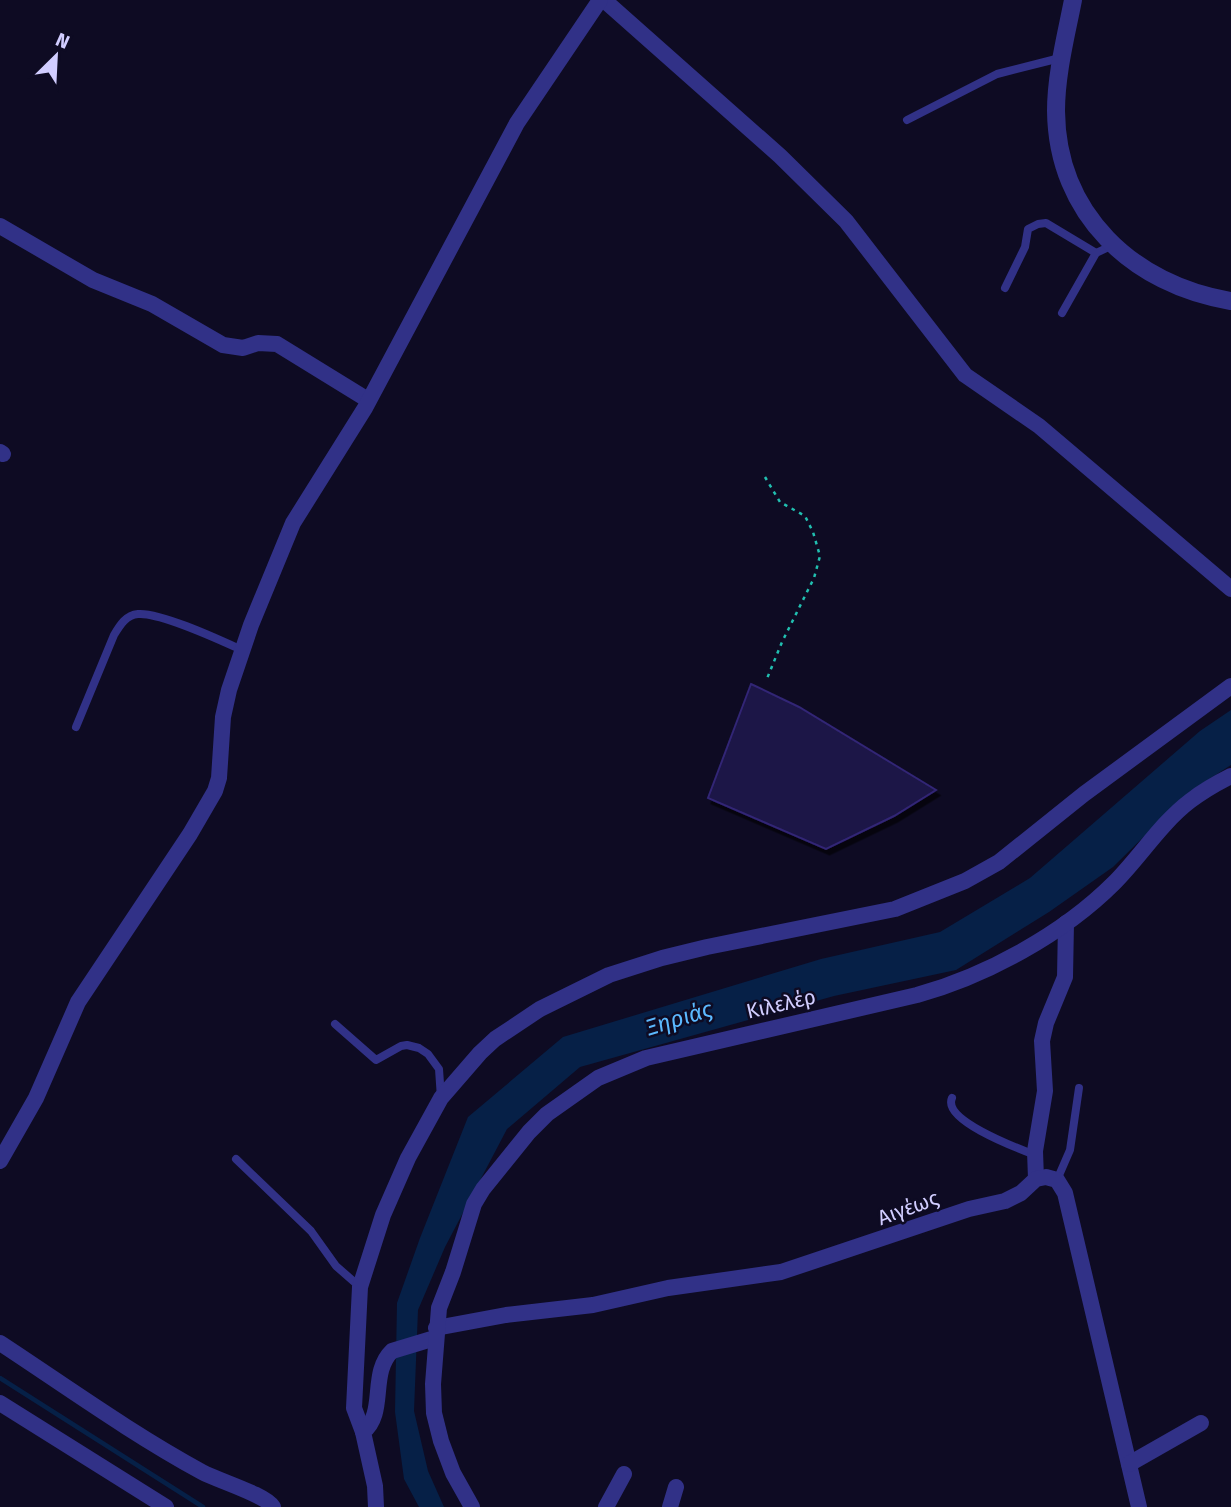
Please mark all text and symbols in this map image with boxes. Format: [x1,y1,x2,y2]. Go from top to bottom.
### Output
north arrow [21,21,91,91]
text: N [52,28,73,54]
street label: Κιλελέρ [744,983,818,1025]
water label: Ξηριάς [642,995,716,1041]
street label: Αιγέως [874,1185,942,1231]

